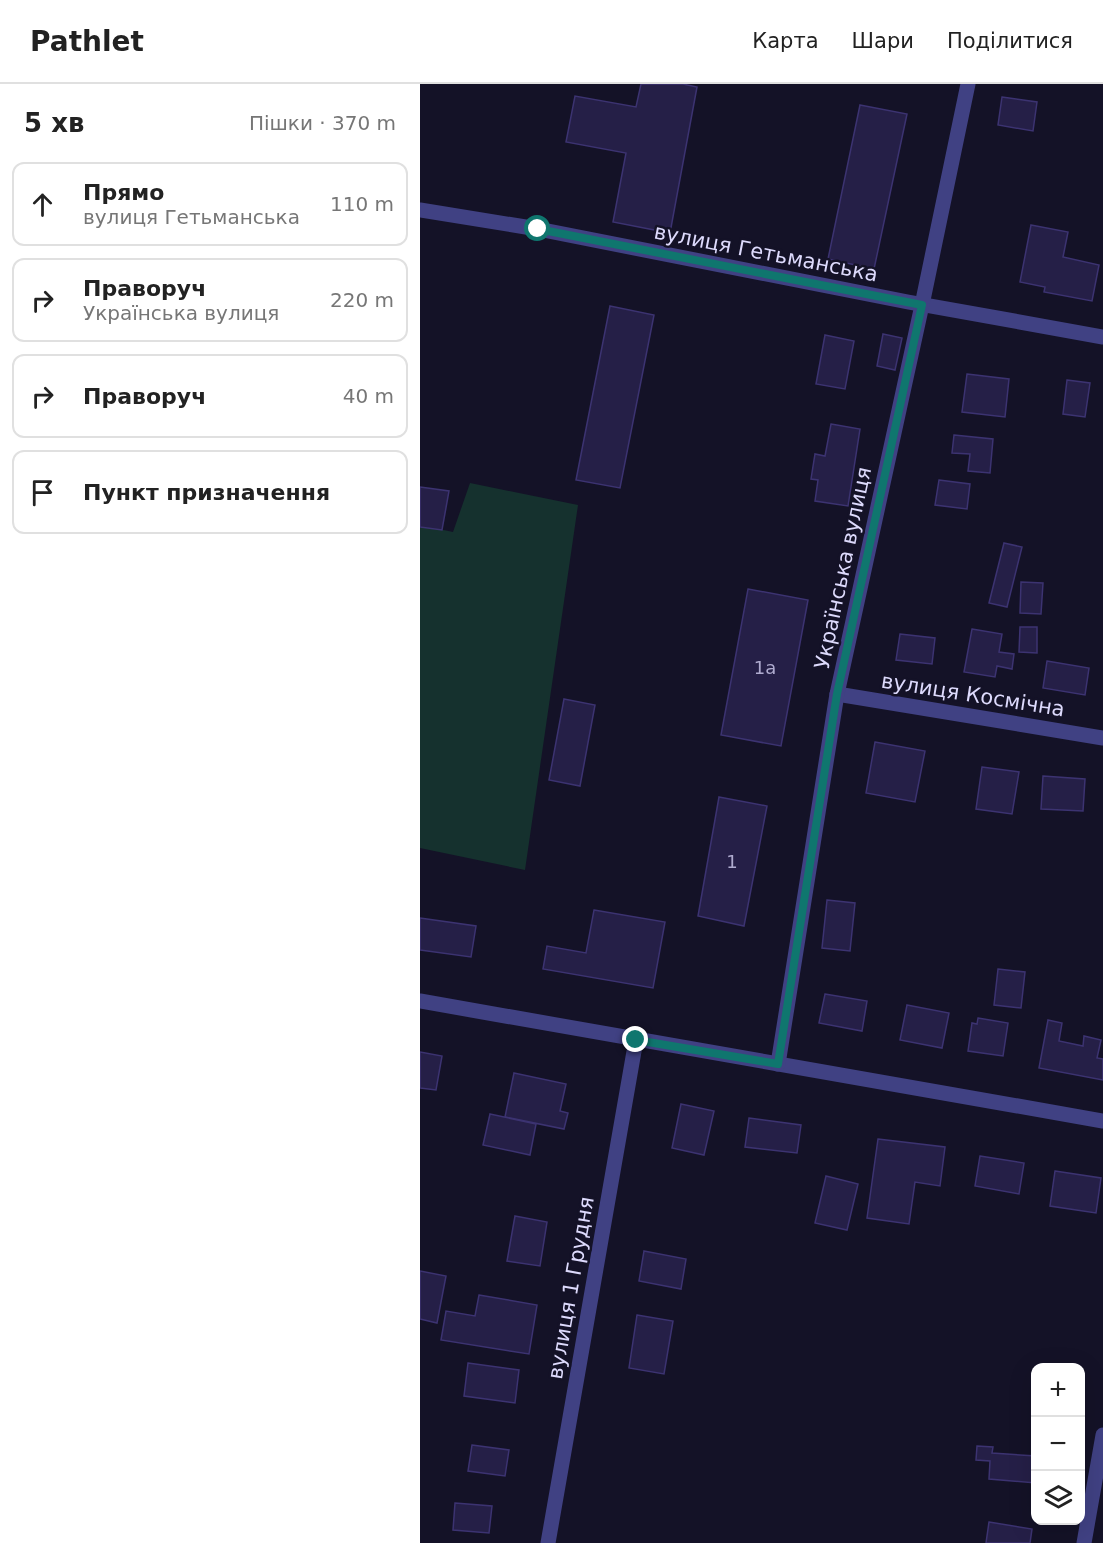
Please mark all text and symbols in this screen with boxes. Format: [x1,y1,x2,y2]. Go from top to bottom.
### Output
text: Pathlet [30,25,144,58]
text: Карта [752,29,819,53]
text: Шари [852,29,914,53]
text: Поділитися [947,29,1073,53]
text: 5 хв [24,108,84,138]
text: Пішки · 370 m [249,111,396,135]
text: Прямо [83,180,164,205]
icon: ahead [26,188,59,221]
text: 110 m [330,192,394,216]
text: вулиця Гетьманська [83,205,300,229]
route start [524,215,550,241]
street label: вулиця Гетьманська [652,219,880,287]
text: Праворуч [83,276,206,301]
icon: right [26,284,59,317]
text: 220 m [330,288,394,312]
text: Українська вулиця [83,301,279,325]
icon: right [26,380,59,413]
text: Праворуч [83,384,206,409]
text: 40 m [343,384,394,408]
street label: Українська вулиця [810,465,876,671]
icon: arrive [26,476,59,509]
text: Пункт призначення [83,480,330,505]
house number: 1а [754,657,776,678]
street label: вулиця Космічна [880,669,1066,721]
house number: 1 [726,851,738,872]
route end [622,1026,648,1052]
street label: вулиця 1 Грудня [543,1195,599,1381]
map controls [1031,1363,1085,1525]
button: + [1031,1363,1085,1417]
button: − [1031,1417,1085,1471]
button: layers [1031,1471,1085,1525]

